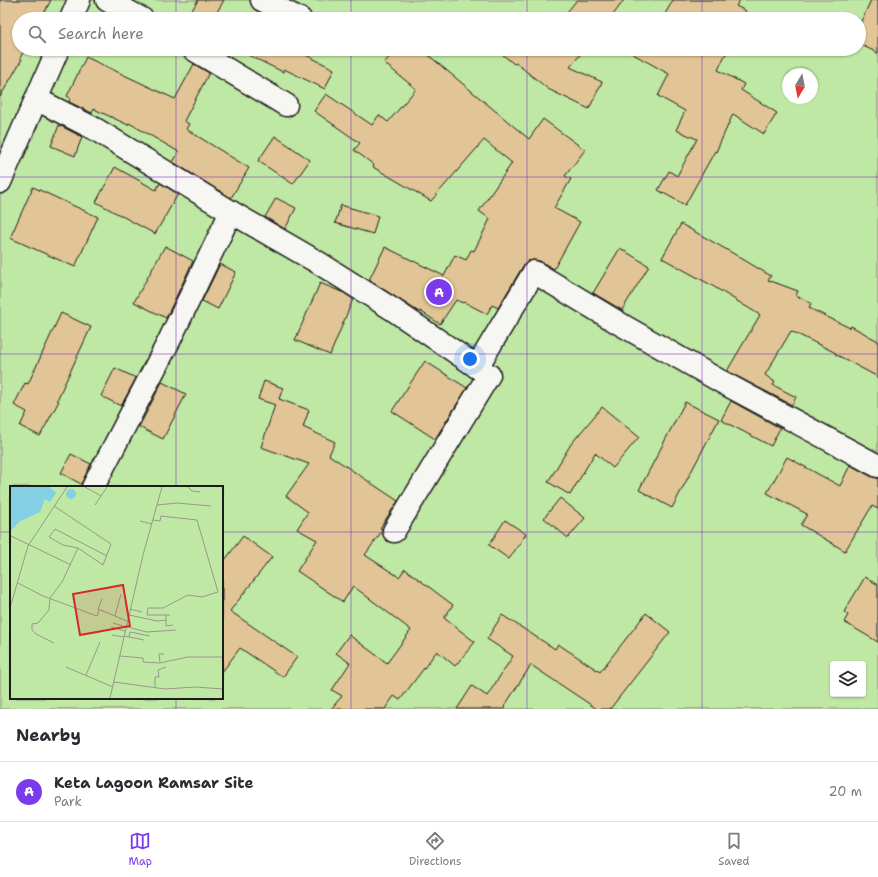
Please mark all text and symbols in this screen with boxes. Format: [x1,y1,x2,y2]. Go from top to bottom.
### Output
search box [12,12,866,56]
icon: search [26,23,48,45]
text: Search here [58,24,144,44]
north arrow [782,68,818,104]
pin: A [426,277,452,307]
your location [460,349,480,369]
inset map [10,486,223,699]
map controls [830,661,866,697]
button: layers [830,661,866,697]
text: Nearby [16,724,81,746]
text: Keta Lagoon Ramsar Site [54,773,253,793]
text: A [24,783,34,800]
text: 20 m [829,783,862,800]
text: Park [54,793,82,810]
tab: Map [128,830,152,869]
tab: Directions [409,830,461,869]
tab: Saved [718,830,750,869]

